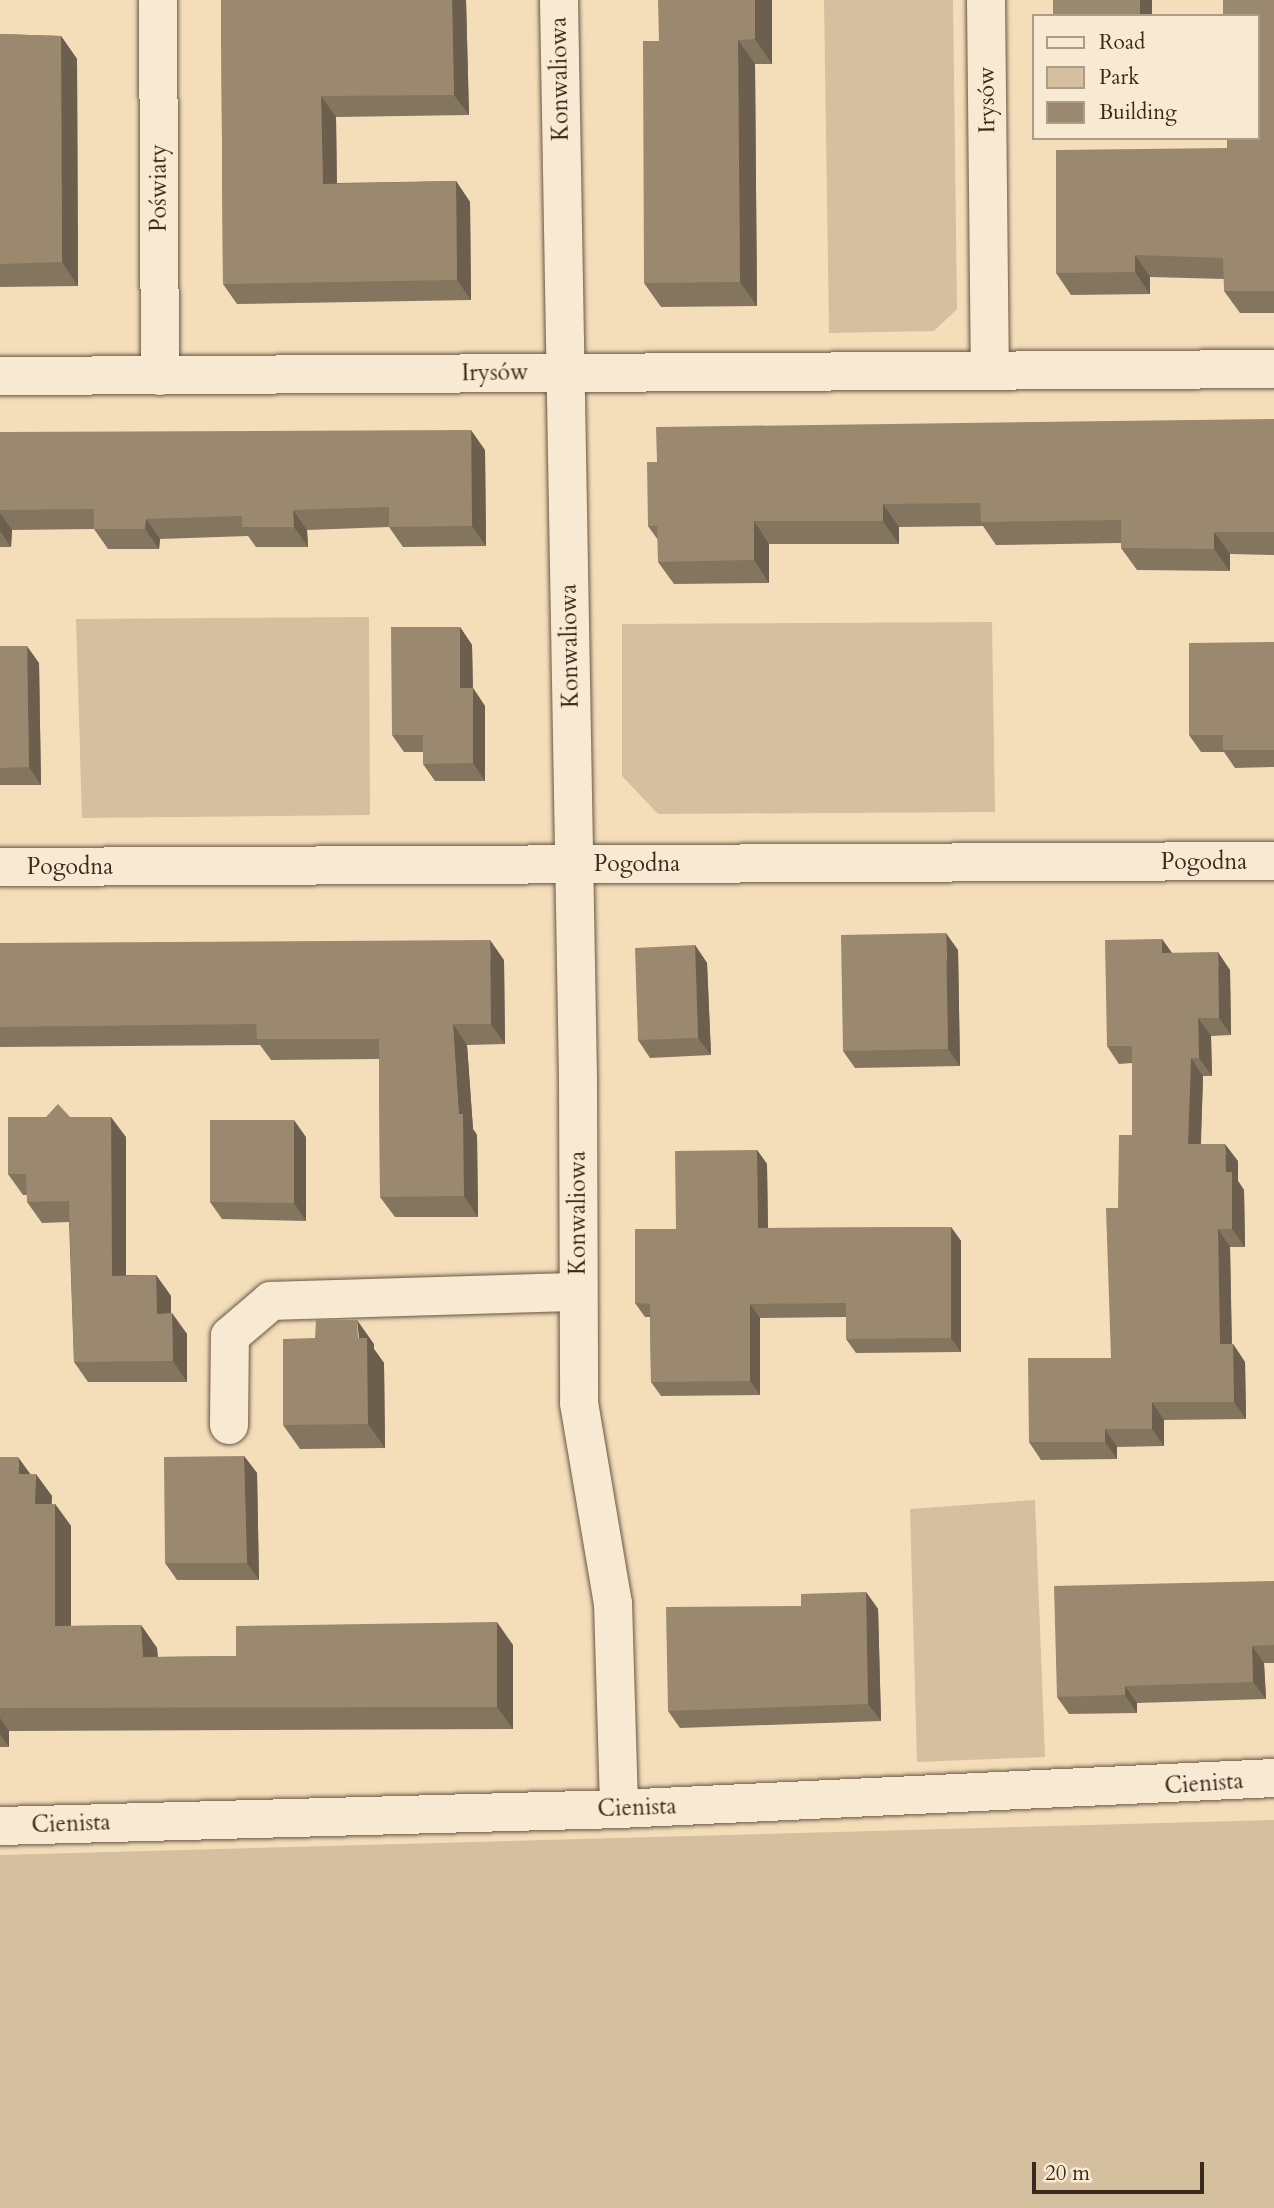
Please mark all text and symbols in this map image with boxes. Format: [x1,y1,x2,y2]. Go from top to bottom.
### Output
legend [1032,14,1260,140]
street label: Konwaliowa [545,17,575,141]
text: Road [1099,28,1145,57]
text: Park [1099,63,1139,92]
street label: Irysów [973,66,1001,134]
text: Building [1099,98,1177,127]
street label: Poświaty [145,144,173,232]
street label: Irysów [461,359,529,387]
street label: Konwaliowa [555,584,585,708]
street label: Pogodna [1161,848,1247,876]
street label: Pogodna [594,850,680,878]
street label: Pogodna [27,853,113,881]
street label: Konwaliowa [564,1151,592,1275]
street label: Cienista [1164,1767,1244,1801]
street label: Cienista [597,1793,677,1823]
street label: Cienista [31,1809,111,1839]
scale bar [1036,2148,1208,2192]
text: 20 m [1045,2159,1090,2188]

